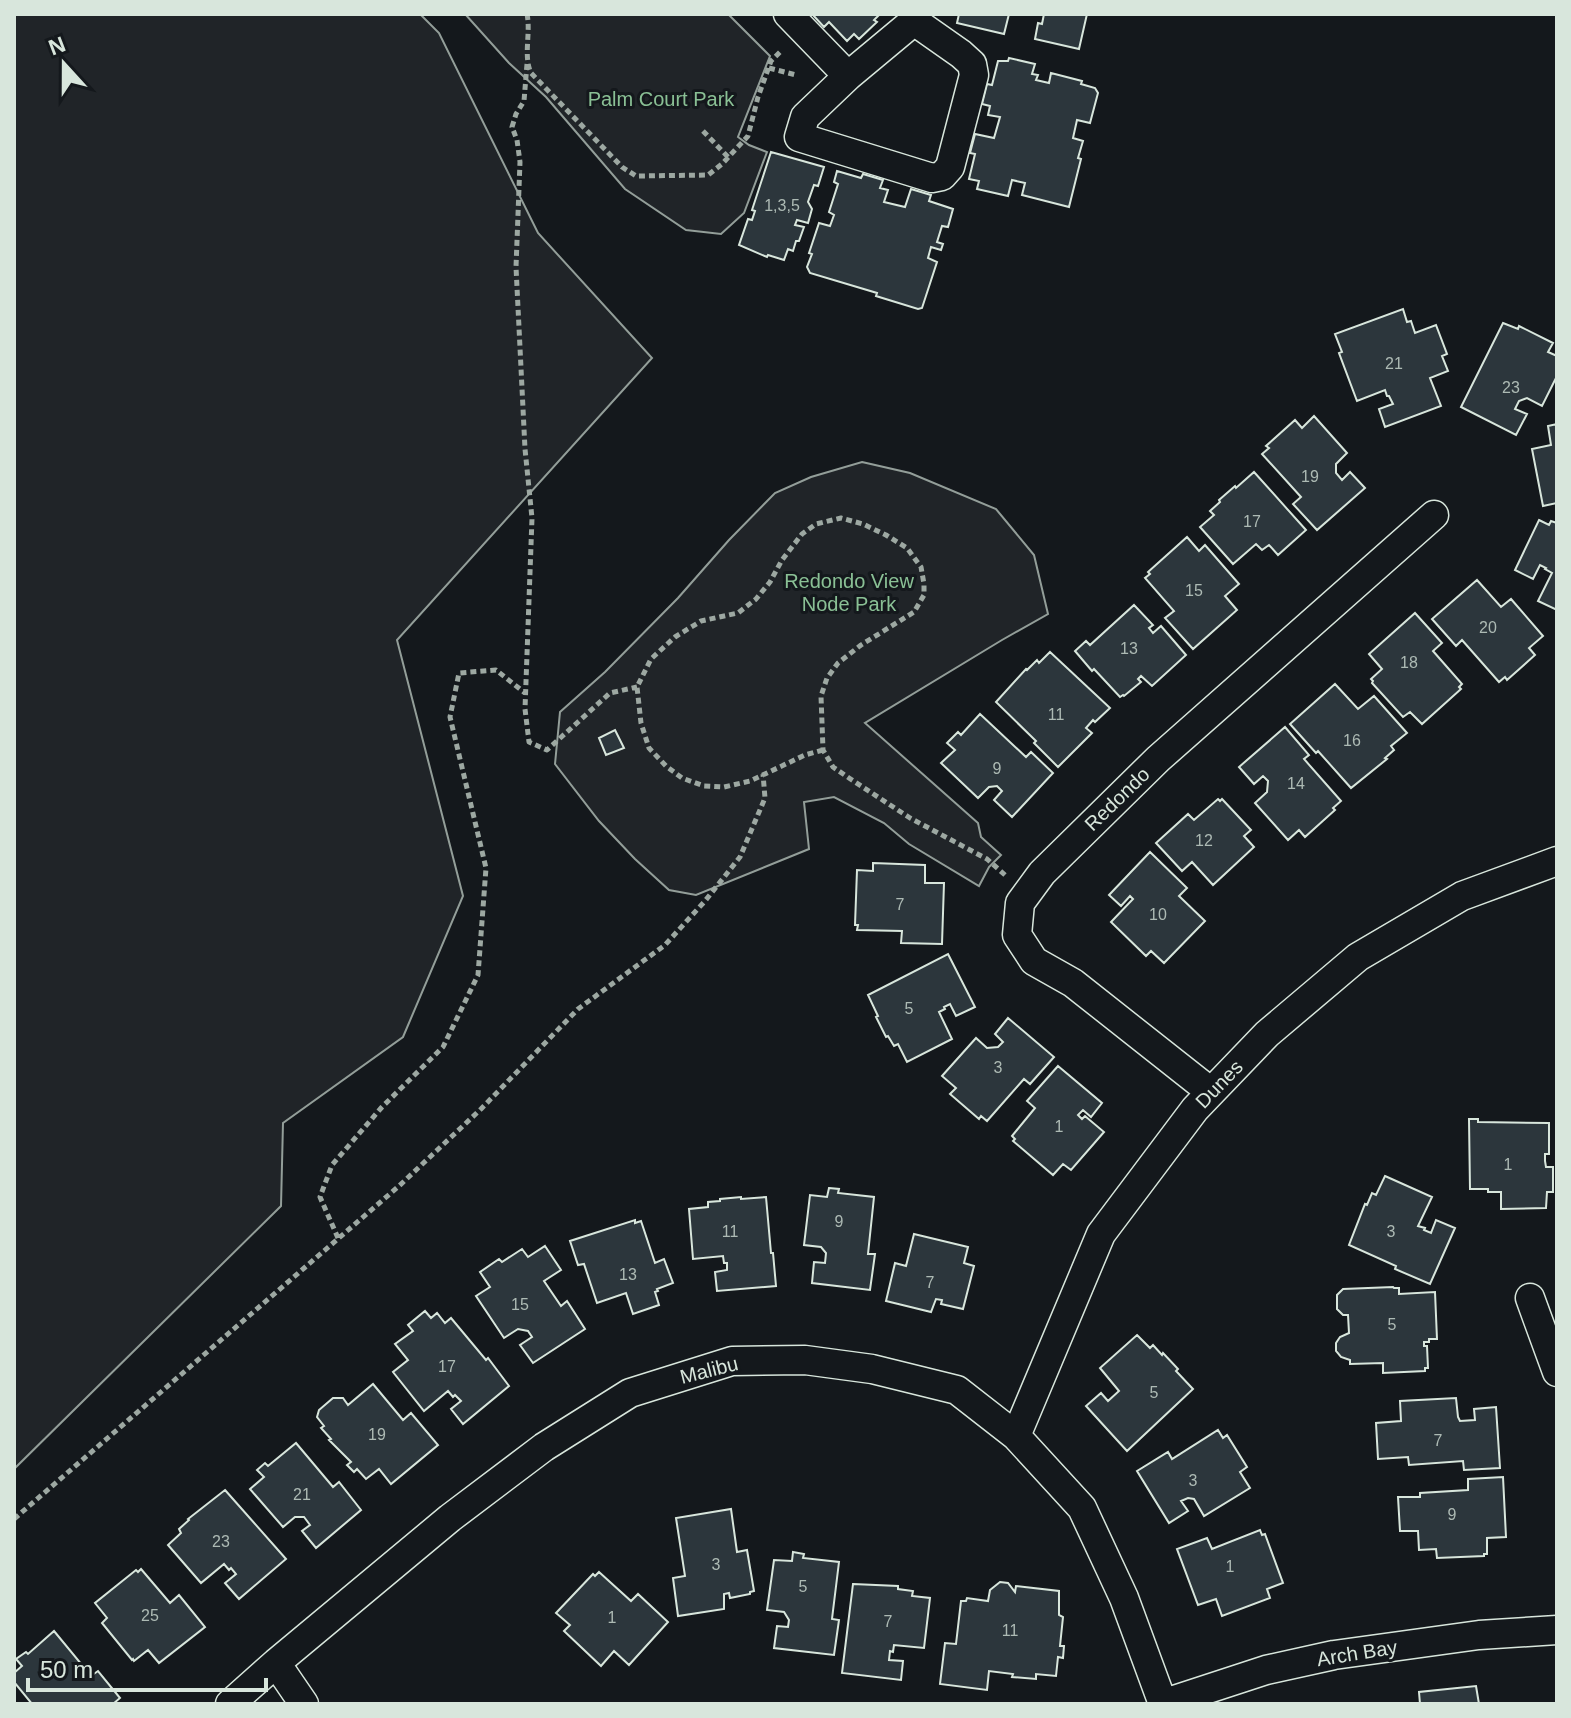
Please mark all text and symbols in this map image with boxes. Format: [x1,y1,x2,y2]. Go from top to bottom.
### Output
north arrow [24,24,104,104]
text: N [45,31,69,60]
park label: Palm Court Park [588,88,735,110]
house number: 1,3,5 [764,197,800,214]
house number: 21 [1385,355,1403,372]
house number: 23 [1502,379,1520,396]
house number: 19 [1301,468,1319,485]
house number: 17 [1243,513,1261,530]
park label: Redondo View Node Park [784,570,914,615]
house number: 15 [1185,582,1203,599]
house number: 20 [1479,619,1497,636]
house number: 13 [1120,640,1138,657]
house number: 18 [1400,654,1418,671]
house number: 11 [1048,706,1064,723]
house number: 16 [1343,732,1361,749]
house number: 9 [993,760,1002,777]
street label: Redondo [1080,763,1154,835]
house number: 14 [1287,775,1305,792]
house number: 12 [1195,832,1213,849]
house number: 7 [896,896,905,913]
house number: 10 [1149,906,1167,923]
house number: 5 [905,1000,914,1017]
street label: Dunes [1191,1056,1247,1112]
house number: 3 [994,1059,1003,1076]
house number: 1 [1055,1118,1064,1135]
house number: 1 [1504,1156,1513,1173]
house number: 9 [835,1213,844,1230]
house number: 11 [722,1223,738,1240]
house number: 3 [1387,1223,1396,1240]
house number: 13 [619,1266,637,1283]
house number: 7 [926,1274,935,1291]
house number: 15 [511,1296,529,1313]
house number: 5 [1388,1316,1397,1333]
street label: Malibu [678,1352,740,1388]
house number: 17 [438,1358,456,1375]
house number: 5 [1150,1384,1159,1401]
house number: 19 [368,1426,386,1443]
house number: 7 [1434,1432,1443,1449]
house number: 3 [1189,1472,1198,1489]
house number: 21 [293,1486,311,1503]
house number: 9 [1448,1506,1457,1523]
house number: 23 [212,1533,230,1550]
house number: 3 [712,1556,721,1573]
house number: 1 [1226,1558,1235,1575]
house number: 5 [799,1578,808,1595]
house number: 25 [141,1607,159,1624]
house number: 1 [608,1609,617,1626]
house number: 7 [884,1613,893,1630]
house number: 11 [1002,1622,1018,1639]
street label: Arch Bay [1315,1636,1399,1670]
scale bar [28,1642,266,1692]
text: 50 m [40,1656,93,1683]

